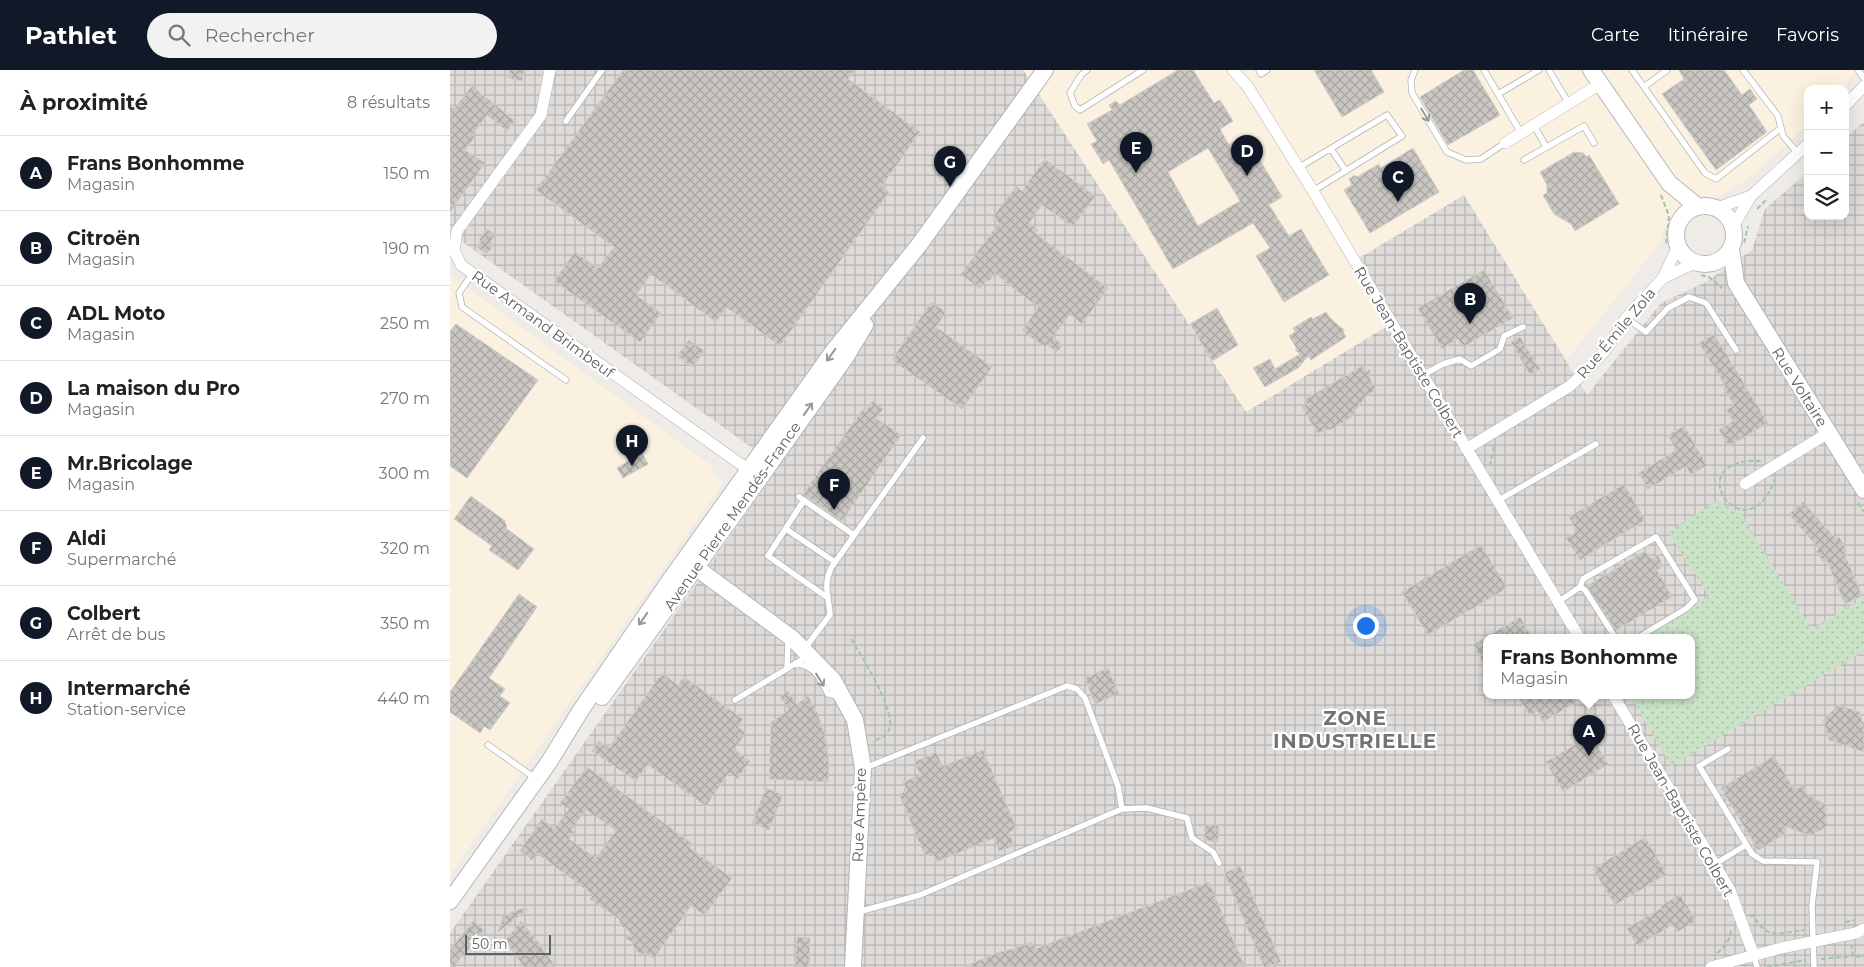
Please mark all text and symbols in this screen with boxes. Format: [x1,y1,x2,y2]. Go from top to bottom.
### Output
search box [147,13,497,58]
text: Pathlet [25,21,117,50]
icon: search [165,21,193,49]
text: Rechercher [205,24,315,47]
text: Carte [1591,24,1640,46]
text: Itinéraire [1668,24,1748,46]
text: Favoris [1776,24,1839,46]
map controls [1804,85,1849,220]
button: + [1804,85,1849,130]
text: À proximité [20,90,148,115]
text: 8 résultats [347,93,430,112]
one-way arrow [1421,107,1431,121]
button: − [1804,130,1849,175]
pin: E [1120,132,1152,173]
pin: D [1231,135,1263,176]
pin: G [934,146,966,187]
text: Frans Bonhomme [67,152,244,175]
pin: C [1382,161,1414,202]
text: A [30,164,42,183]
text: 150 m [383,164,430,183]
text: Magasin [67,175,135,194]
button: layers [1804,175,1849,220]
text: Citroën [67,227,140,250]
text: B [30,239,42,258]
text: 190 m [383,239,430,258]
text: Magasin [67,250,135,269]
street label: Rue Jean-Baptiste Colbert [1350,263,1468,441]
street label: Rue Armand Brimbeuf [468,266,619,383]
pin: B [1454,283,1486,324]
street label: Rue Émile Zola [1572,284,1660,382]
text: ADL Moto [67,302,165,325]
text: C [30,314,42,333]
text: 250 m [380,314,430,333]
text: Magasin [67,325,135,344]
street label: Rue Voltaire [1768,344,1832,430]
one-way arrow [825,347,836,361]
text: La maison du Pro [67,377,240,400]
text: D [29,389,43,408]
text: 270 m [380,389,430,408]
text: Magasin [67,400,135,419]
one-way arrow [803,402,813,416]
street label: Avenue Pierre Mendés-France [659,418,805,614]
pin: H [616,425,648,466]
text: Mr.Bricolage [67,452,193,475]
text: E [31,464,41,483]
text: 300 m [379,464,430,483]
pin: F [818,469,850,510]
text: Magasin [67,475,135,494]
text: Aldi [67,527,106,550]
text: F [31,539,41,558]
text: 320 m [380,539,430,558]
text: Supermarché [67,550,176,569]
text: Colbert [67,602,140,625]
one-way arrow [638,612,648,626]
your location [1353,613,1379,639]
text: G [30,614,42,633]
text: 350 m [380,614,430,633]
text: Arrêt de bus [67,625,165,644]
popup [1483,634,1695,699]
text: Frans Bonhomme [1500,646,1678,669]
text: Magasin [1500,669,1568,688]
one-way arrow [815,673,825,687]
text: Intermarché [67,677,190,700]
text: H [30,689,42,708]
text: 440 m [377,689,430,708]
text: Station-service [67,700,186,719]
district label: ZONE INDUSTRIELLE [1273,706,1437,753]
pin: A [1573,715,1605,756]
street label: Rue Jean-Baptiste Colbert [1624,720,1738,900]
street label: Rue Ampère [848,767,870,863]
scale bar [465,932,551,955]
text: 50 m [472,935,508,953]

